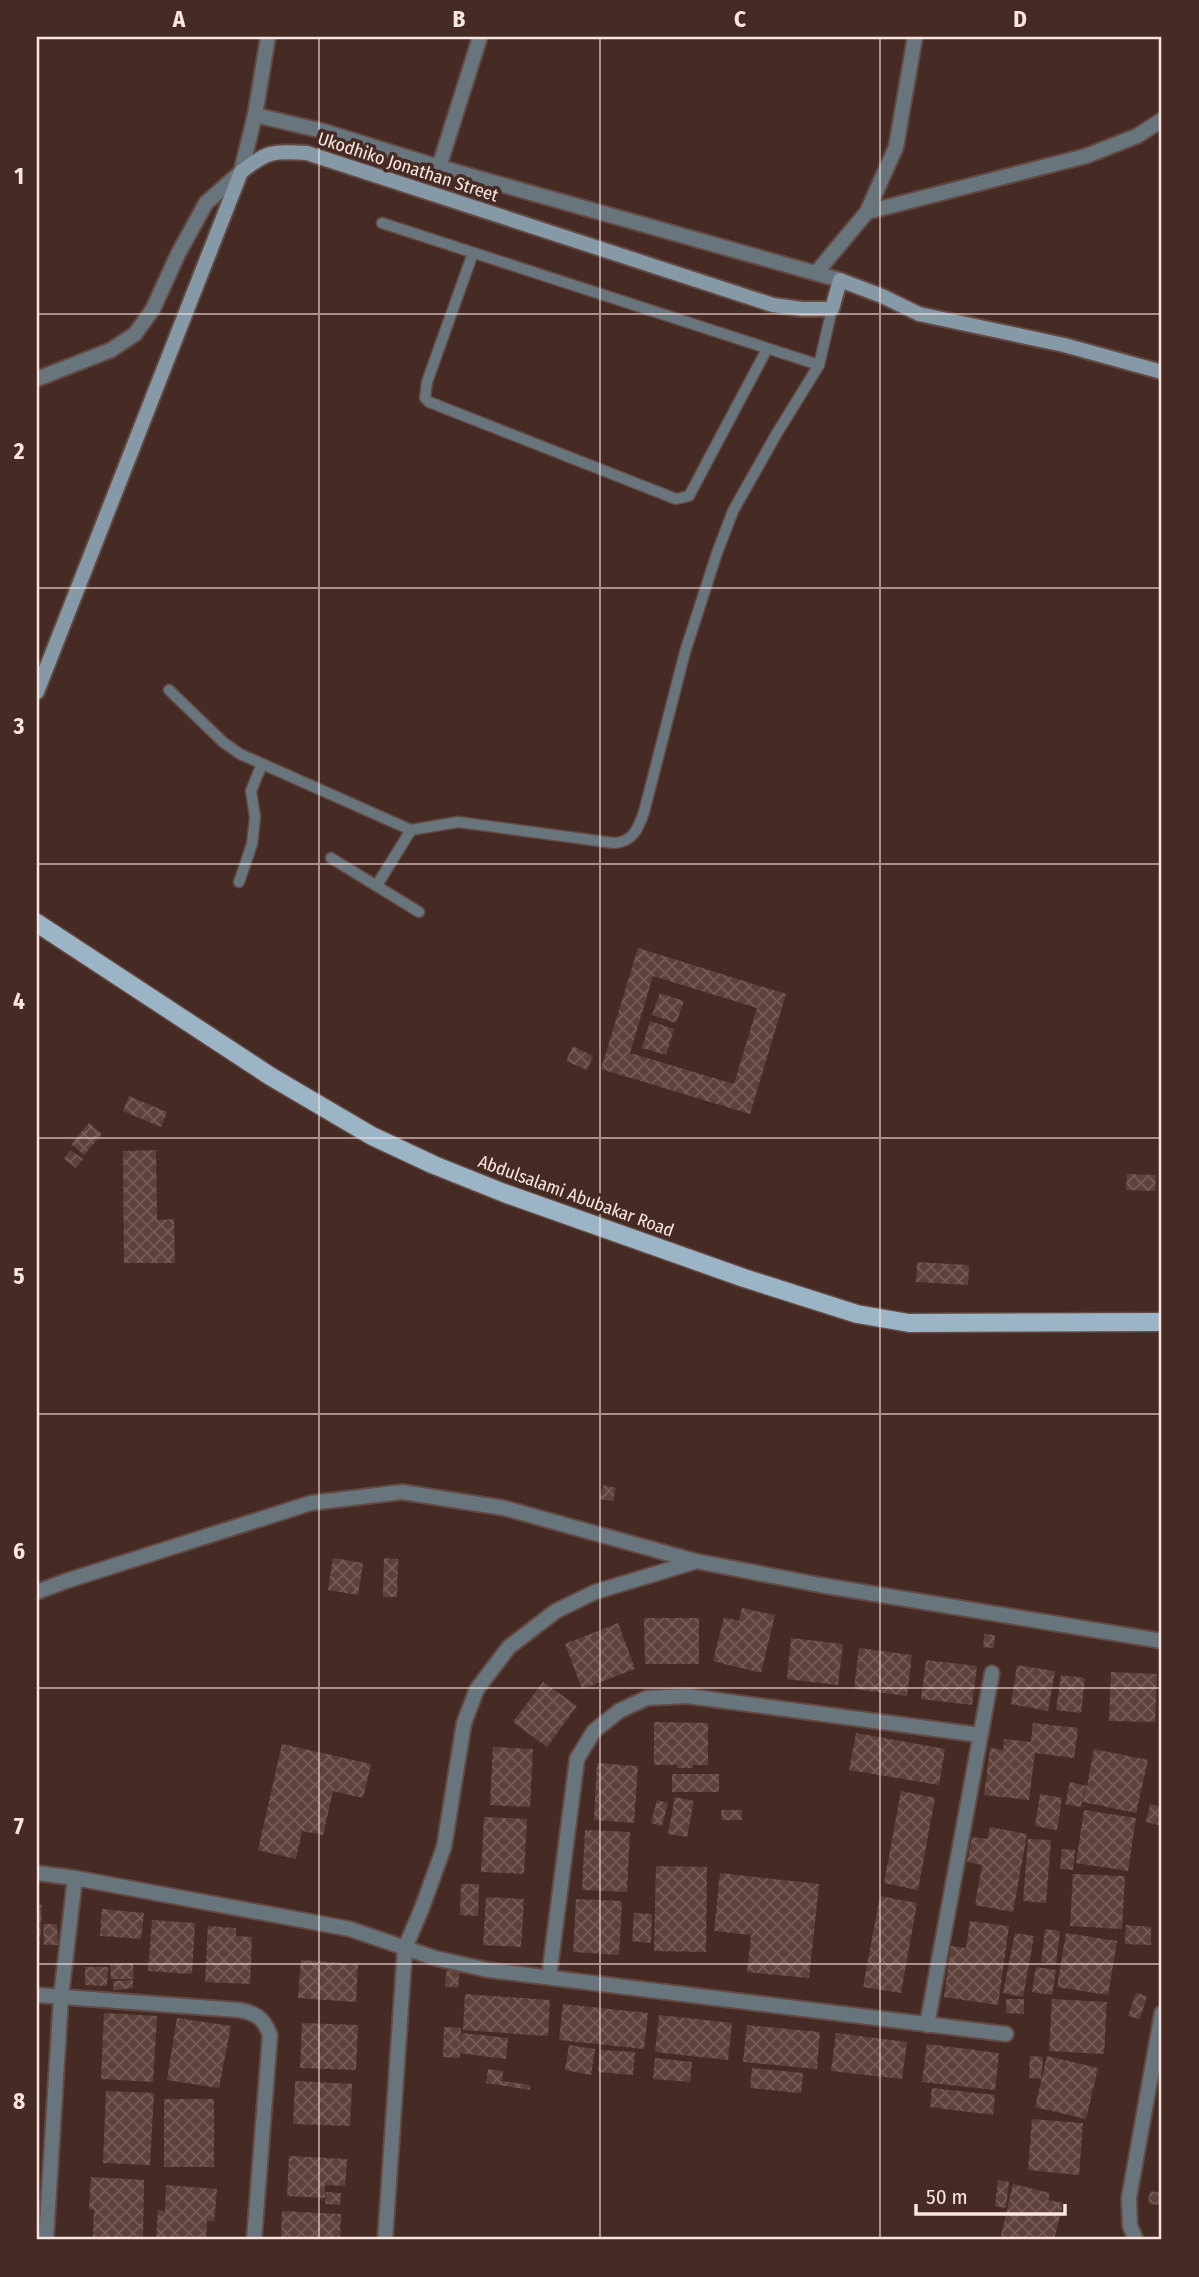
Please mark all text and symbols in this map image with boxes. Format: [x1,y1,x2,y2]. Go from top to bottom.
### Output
text: A [172,5,186,33]
text: B [453,5,466,33]
text: C [734,5,746,33]
text: D [1013,5,1027,33]
street label: Ukodhiko Jonathan Street [315,127,501,207]
text: 1 [14,162,24,190]
text: 2 [13,437,25,465]
text: 3 [13,712,25,740]
text: 4 [13,987,25,1015]
street label: Abdulsalami Abubakar Road [475,1150,677,1242]
text: 5 [13,1262,25,1290]
text: 6 [13,1537,25,1565]
text: 7 [14,1812,24,1840]
text: 8 [13,2087,25,2115]
scale bar [916,2172,1064,2216]
text: 50 m [926,2184,968,2210]

